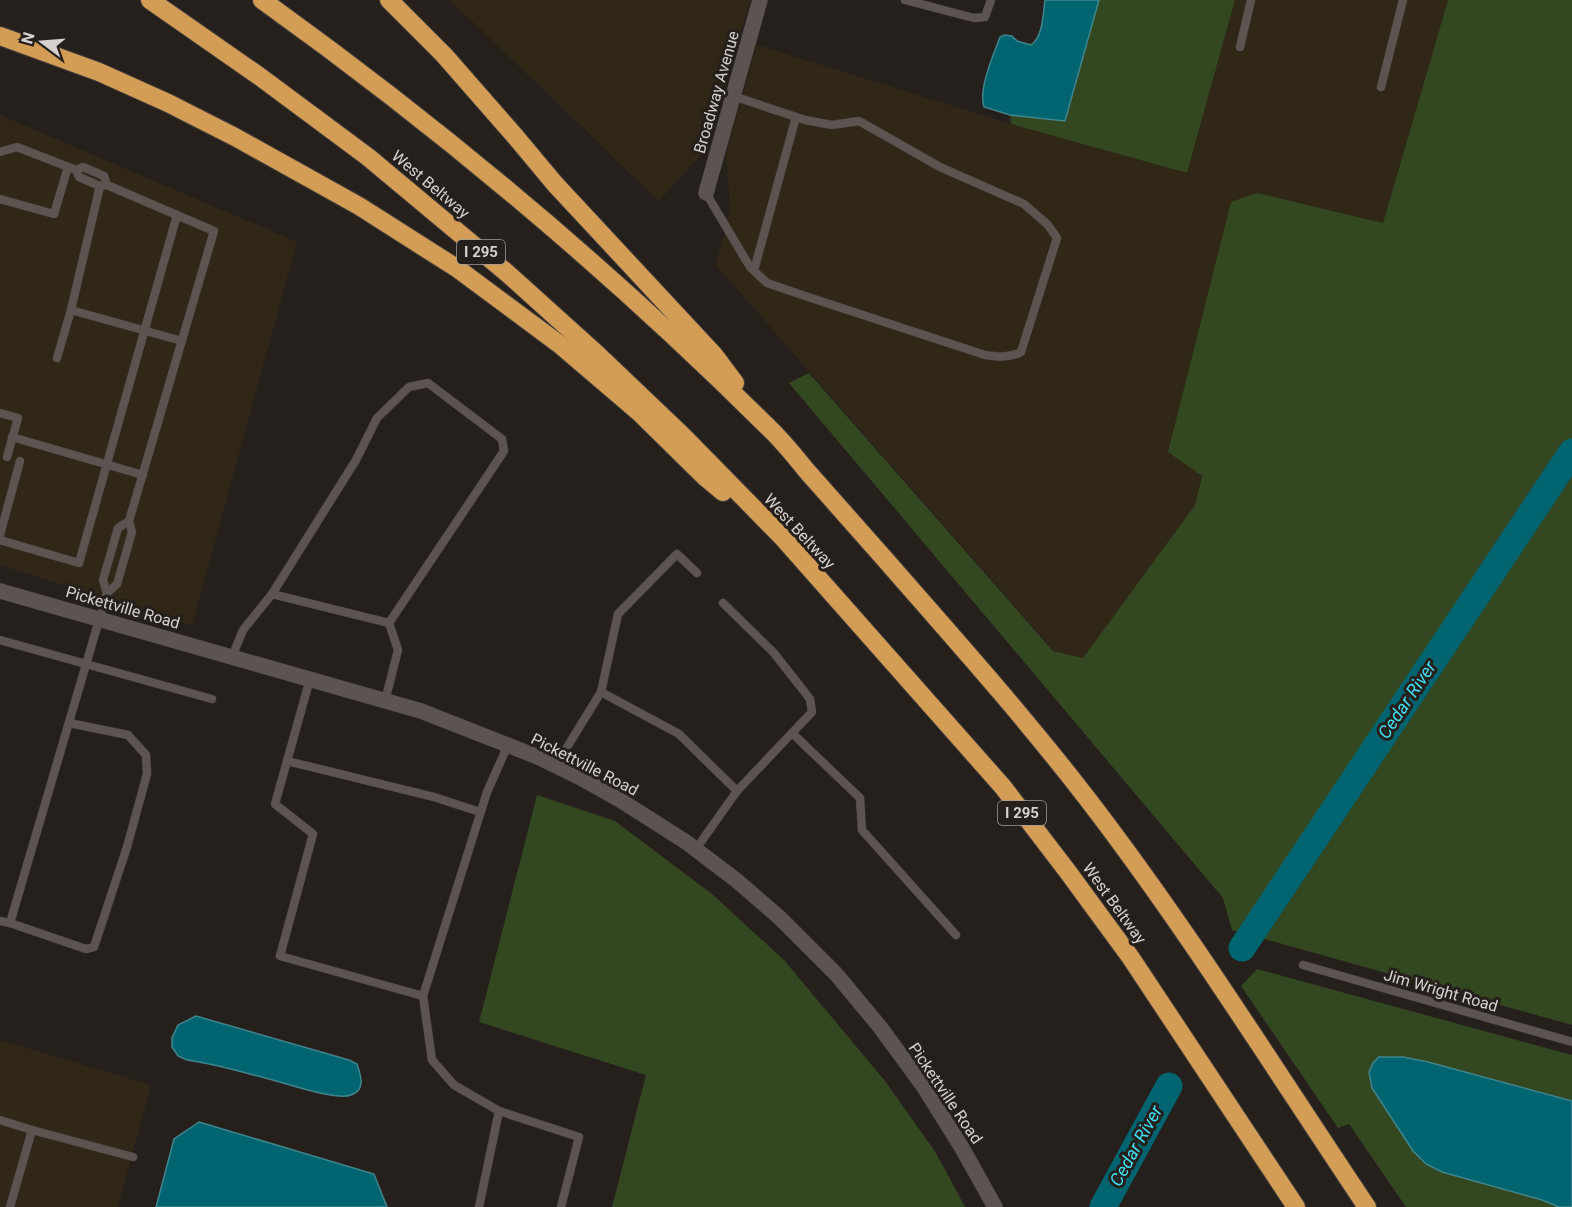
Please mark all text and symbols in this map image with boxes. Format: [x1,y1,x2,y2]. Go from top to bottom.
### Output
north arrow [12,12,72,72]
street label: Broadway Avenue [690,29,743,156]
text: N [17,30,39,46]
street label: West Beltway [388,146,474,223]
road number: I 295 [457,240,505,264]
street label: West Beltway [760,490,839,573]
street label: Pickettville Road [64,582,182,633]
water label: Cedar River [1373,656,1441,742]
street label: Pickettville Road [528,729,642,800]
road number: I 295 [998,801,1046,825]
street label: West Beltway [1079,859,1151,948]
street label: Jim Wright Road [1382,965,1500,1016]
street label: Pickettville Road [905,1039,986,1147]
water label: Cedar River [1105,1101,1167,1190]

